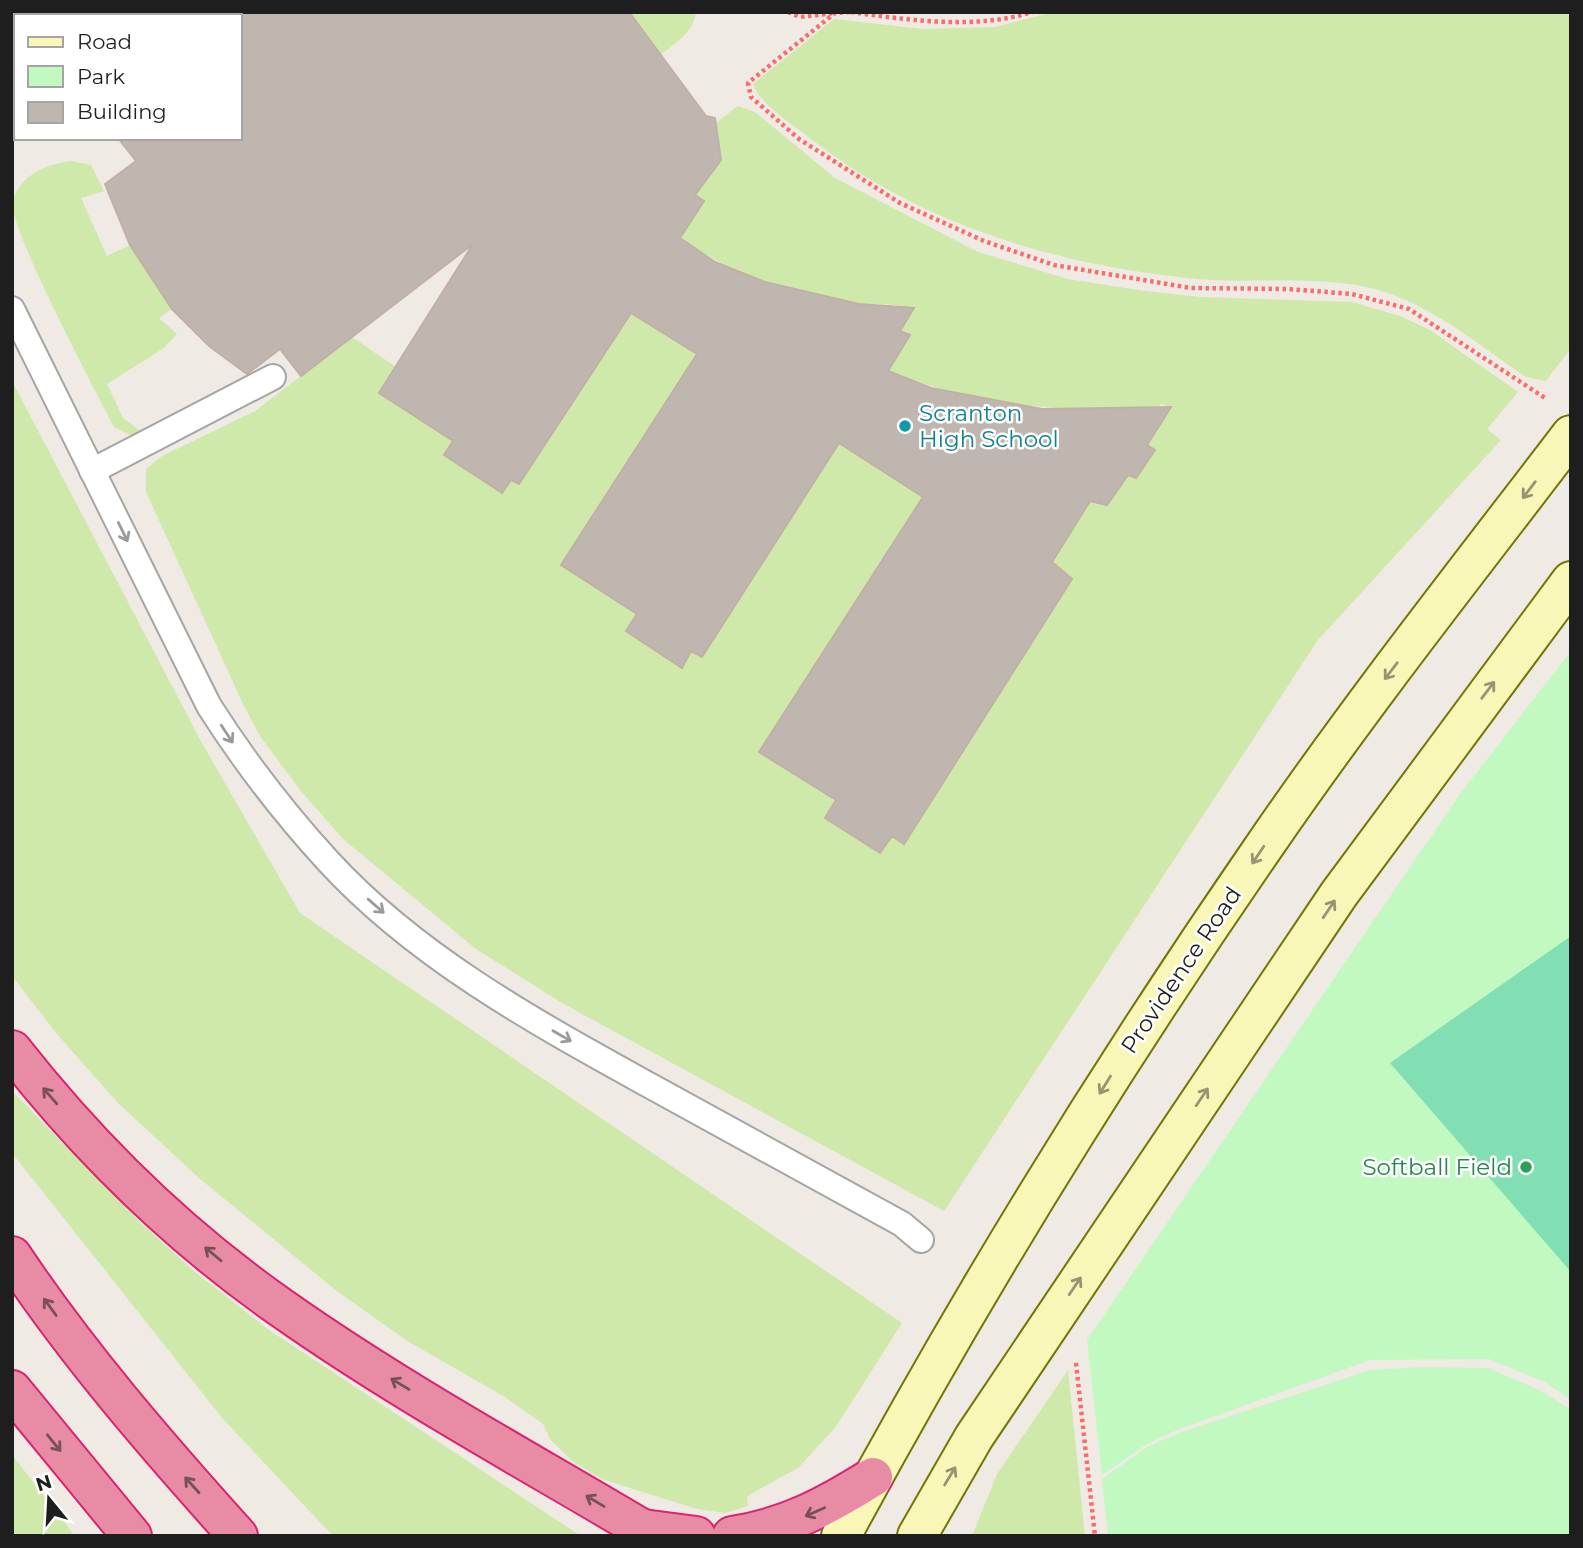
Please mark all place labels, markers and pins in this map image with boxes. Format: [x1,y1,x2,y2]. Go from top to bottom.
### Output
place label: Scranton High School [919,399,1059,453]
marker: Scranton High School [897,418,913,434]
place label: Softball Field [1362,1153,1512,1181]
marker: Softball Field [1518,1159,1534,1175]

